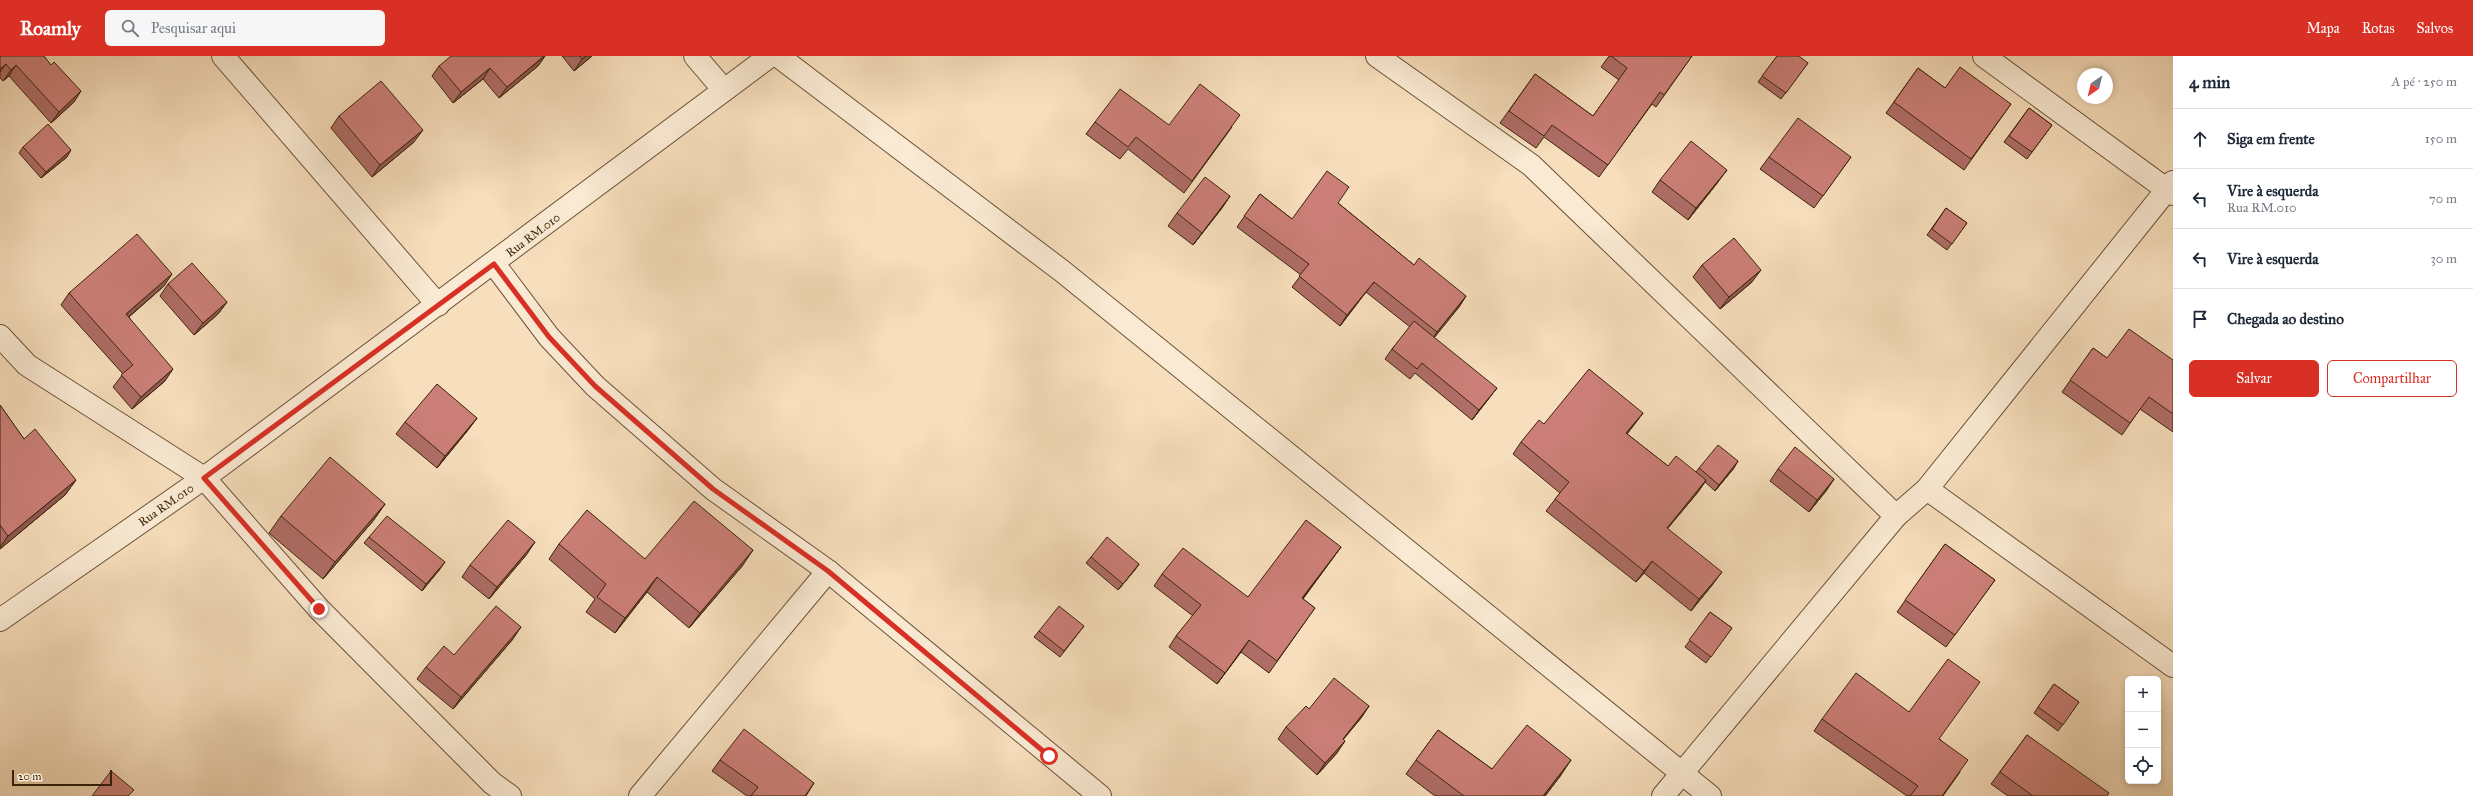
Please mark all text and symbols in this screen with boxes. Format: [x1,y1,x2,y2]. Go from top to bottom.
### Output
search box [105,10,385,46]
text: Roamly [20,17,81,40]
icon: search [119,17,141,39]
text: Pesquisar aqui [151,19,236,37]
text: Mapa [2306,20,2340,37]
text: Rotas [2362,20,2395,37]
text: Salvos [2417,20,2453,37]
north arrow [2077,68,2113,104]
text: 4 min [2189,72,2230,93]
text: A pé · 250 m [2391,74,2457,90]
icon: ahead [2189,128,2211,150]
text: Siga em frente [2227,130,2315,148]
text: 150 m [2425,131,2457,147]
text: Vire à esquerda [2227,182,2319,200]
icon: left [2189,188,2211,210]
text: 70 m [2429,191,2457,207]
text: Rua RM.010 [2227,200,2297,216]
street label: Rua RM.010 [503,210,563,260]
icon: left [2189,248,2211,270]
text: Vire à esquerda [2227,250,2319,268]
text: 30 m [2431,251,2457,267]
icon: arrive [2189,308,2211,330]
text: Chegada ao destino [2227,310,2344,328]
button: Salvar [2189,360,2319,397]
button: Compartilhar [2327,360,2457,397]
street label: Rua RM.010 [136,481,196,529]
route end [310,600,328,618]
map controls [2125,676,2161,784]
button: + [2125,676,2161,712]
button: − [2125,712,2161,748]
route start [1040,747,1058,765]
button: locate [2125,748,2161,784]
scale bar [12,768,112,787]
text: 20 m [18,770,41,783]

